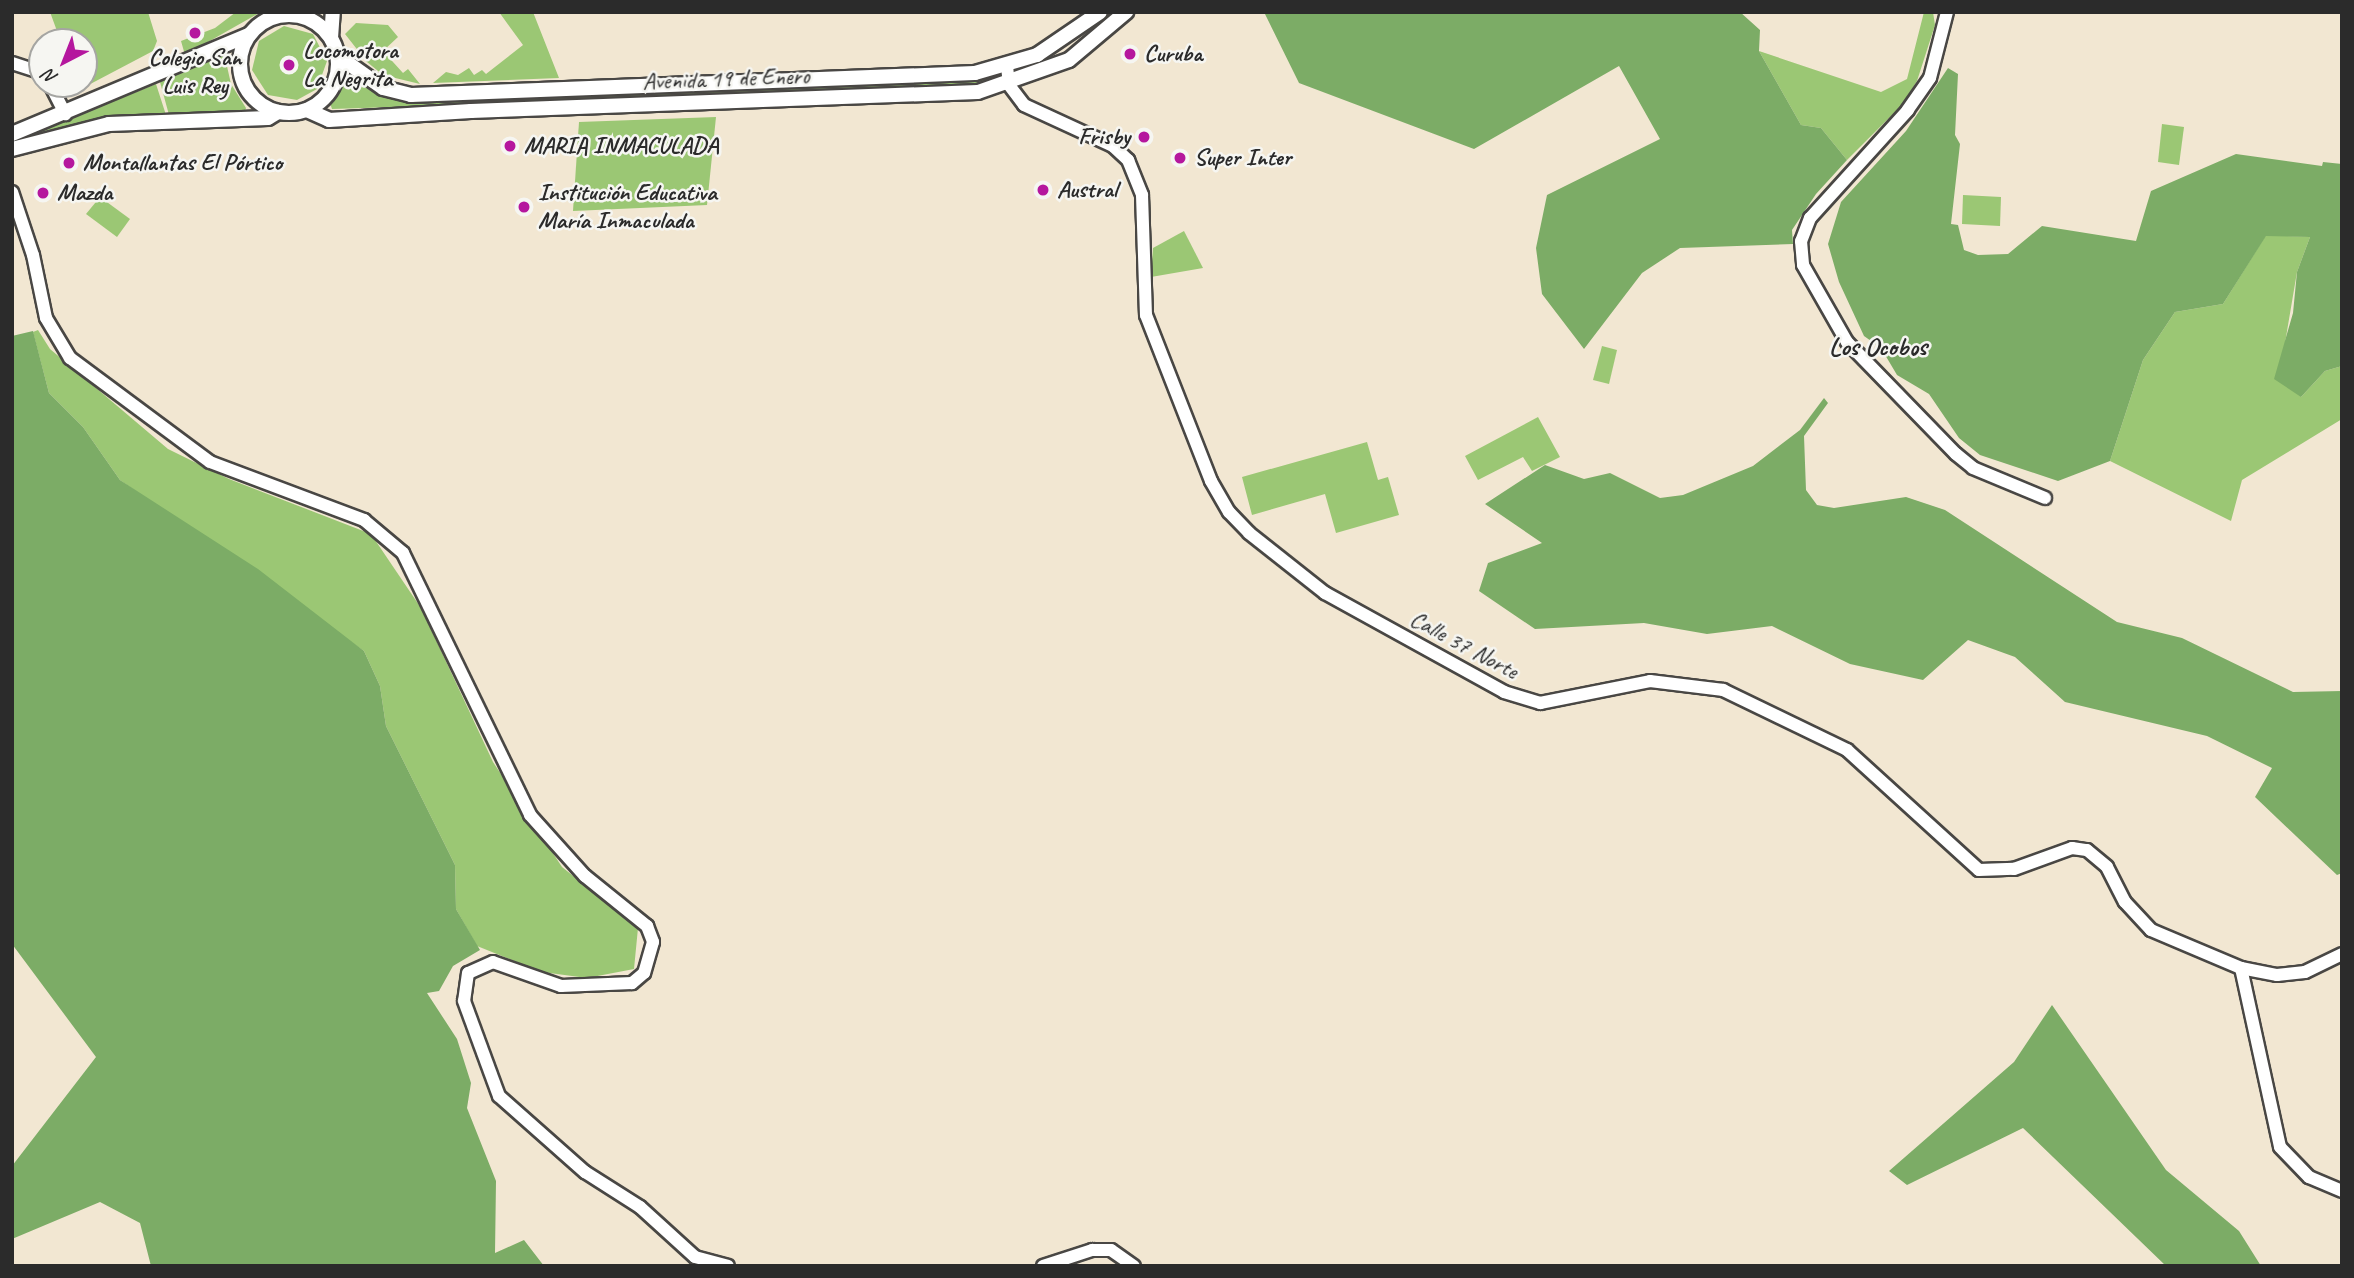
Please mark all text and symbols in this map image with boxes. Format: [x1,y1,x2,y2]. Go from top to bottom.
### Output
marker: Colegio San Luis Rey [187,25,203,41]
north arrow [28,28,98,98]
place label: Locomotora La Negrita [303,37,398,93]
place label: Curuba [1144,40,1202,68]
place label: Colegio San Luis Rey [148,44,242,100]
marker: Curuba [1122,46,1138,62]
marker: Locomotora La Negrita [281,57,297,73]
street label: Avenida 19 de Enero [642,62,810,96]
text: N [38,64,63,90]
place label: Frisby [1078,123,1130,151]
marker: Frisby [1136,129,1152,145]
place label: MARIA INMACULADA [524,132,720,160]
marker: MARIA INMACULADA [502,138,518,154]
place label: Super Inter [1194,144,1291,172]
place label: Montallantas El Pórtico [83,149,282,177]
marker: Super Inter [1172,150,1188,166]
marker: Montallantas El Pórtico [61,155,77,171]
place label: Austral [1057,176,1117,204]
place label: Mazda [57,179,112,207]
place label: Institución Educativa María Inmaculada [538,179,716,235]
marker: Austral [1035,182,1051,198]
marker: Mazda [35,185,51,201]
marker: Institución Educativa María Inmaculada [516,199,532,215]
district label: Los Ocobos [1829,331,1927,363]
street label: Calle 37 Norte [1405,605,1523,685]

